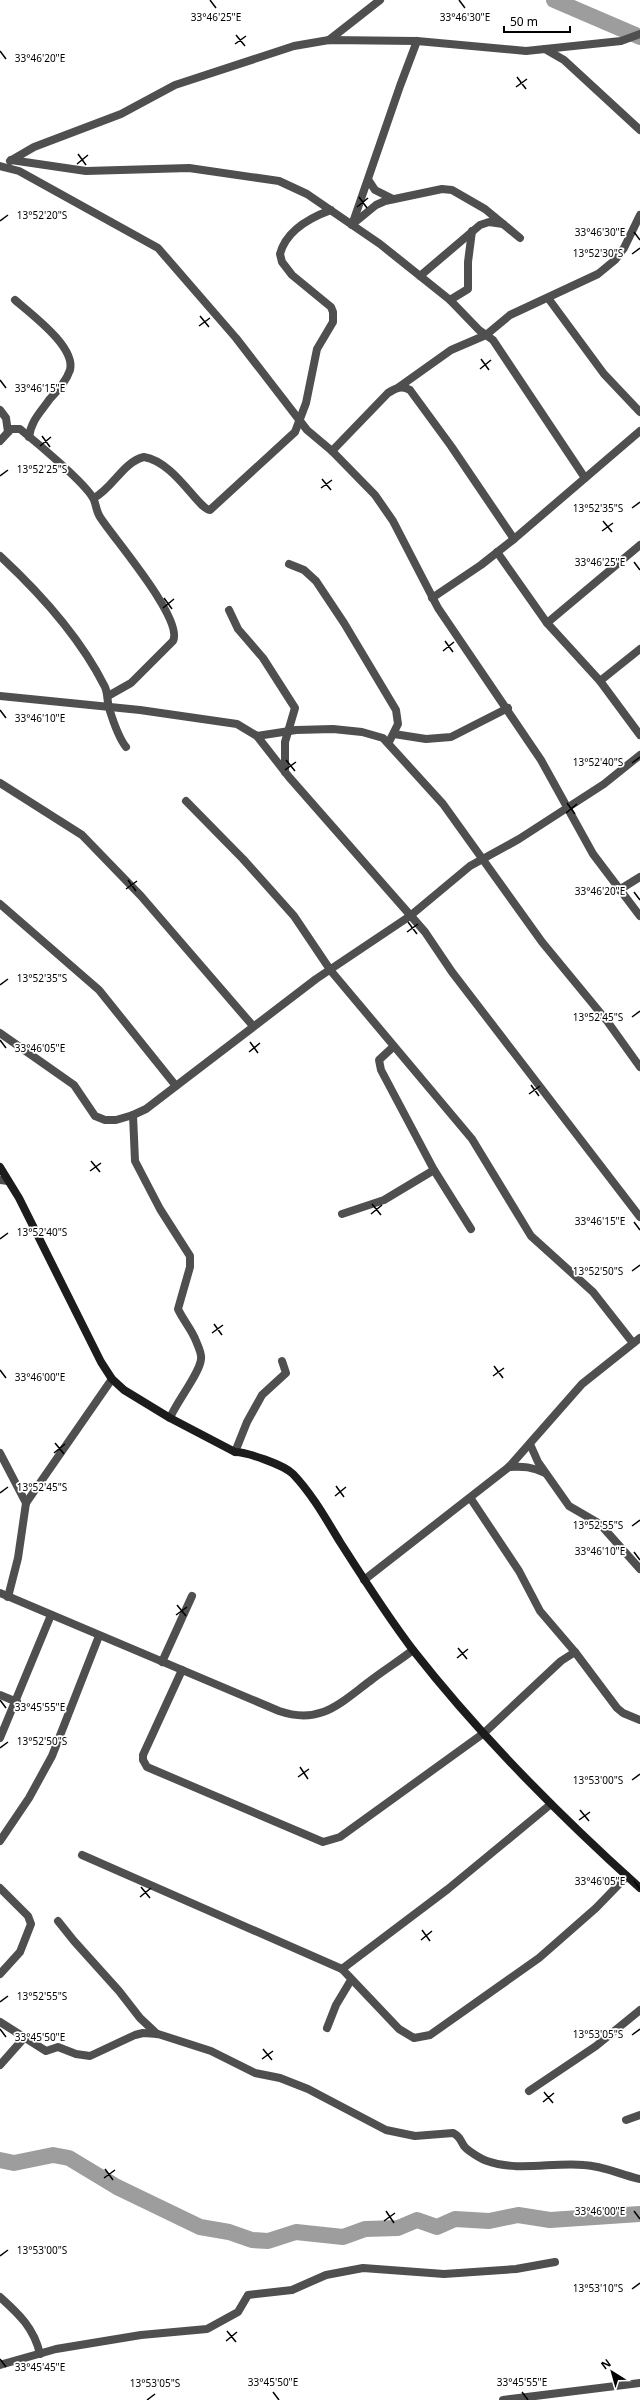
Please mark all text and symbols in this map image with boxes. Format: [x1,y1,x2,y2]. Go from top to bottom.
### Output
scale bar [504,8,570,34]
text: 33°46'25"E [191,10,241,24]
text: 33°46'30"E [440,10,490,24]
text: 50 m [510,13,538,30]
text: 33°46'20"E [15,51,65,65]
text: 13°52'20"S [17,208,68,222]
text: 33°46'30"E [575,225,625,239]
text: 13°52'30"S [573,246,624,260]
text: 33°46'15"E [15,381,65,395]
text: 13°52'25"S [17,462,68,476]
text: 13°52'35"S [573,501,624,515]
text: 33°46'25"E [575,555,625,569]
text: 33°46'10"E [15,711,65,725]
text: 13°52'40"S [573,755,624,769]
text: 33°46'20"E [575,884,625,898]
text: 13°52'35"S [17,971,68,985]
text: 13°52'45"S [573,1010,624,1024]
text: 33°46'05"E [15,1041,65,1055]
text: 33°46'15"E [575,1214,625,1228]
text: 13°52'40"S [17,1225,68,1239]
text: 13°52'50"S [573,1264,624,1278]
text: 33°46'00"E [15,1370,65,1384]
text: 13°52'45"S [17,1480,68,1494]
text: 13°52'55"S [573,1518,624,1532]
text: 33°46'10"E [575,1544,625,1558]
text: 33°45'55"E [15,1700,65,1714]
text: 13°52'50"S [17,1734,68,1748]
text: 13°53'00"S [573,1773,624,1787]
text: 33°46'05"E [575,1874,625,1888]
text: 13°52'55"S [17,1989,68,2003]
text: 13°53'05"S [573,2027,624,2041]
text: 33°45'50"E [15,2030,65,2044]
text: 33°46'00"E [575,2204,625,2218]
text: 13°53'00"S [17,2243,68,2257]
text: 13°53'10"S [573,2281,624,2295]
north arrow [592,2352,632,2392]
text: N [598,2355,614,2372]
text: 33°45'45"E [15,2360,65,2374]
text: 33°45'50"E [248,2375,298,2389]
text: 33°45'55"E [497,2375,547,2389]
text: 13°53'05"S [130,2376,181,2390]

